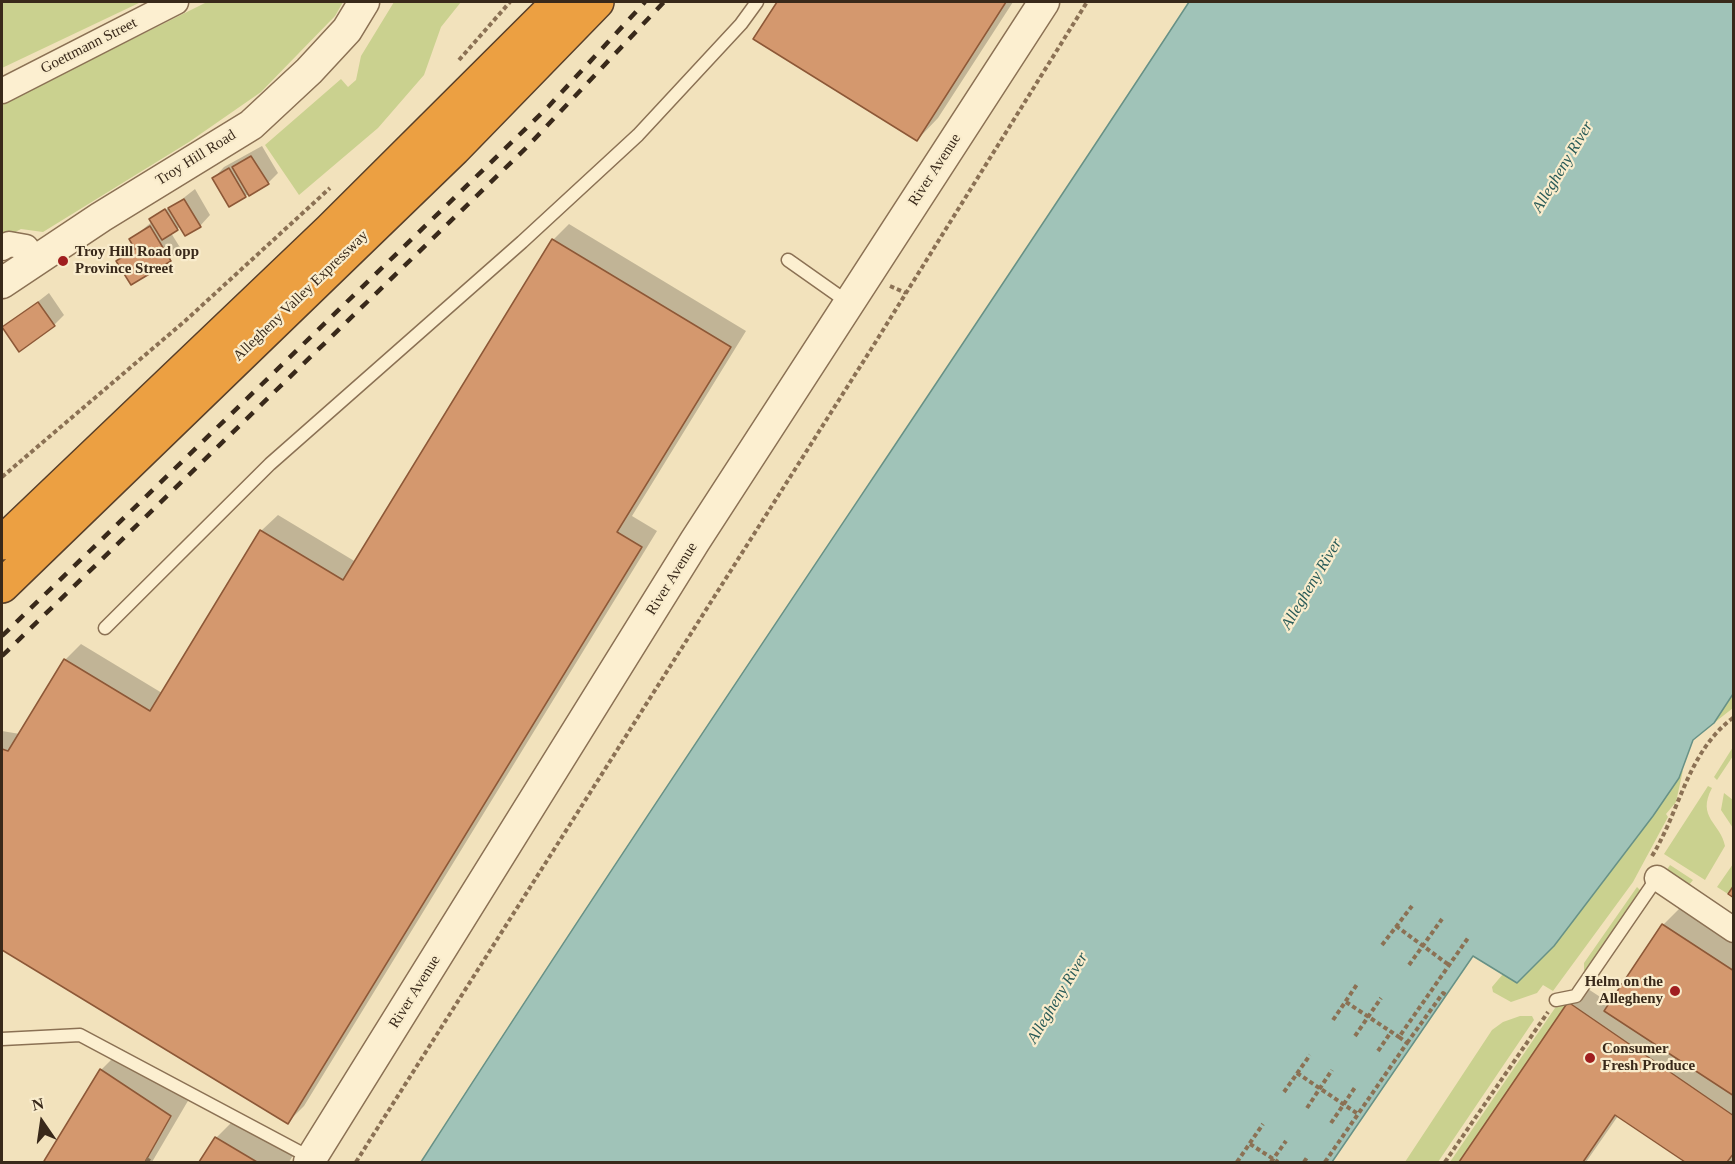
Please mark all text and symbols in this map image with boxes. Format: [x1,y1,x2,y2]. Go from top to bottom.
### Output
street label: Goettmann Street [38,14,140,78]
water label: Allegheny River [1528,118,1598,216]
street label: Troy Hill Road [153,126,239,190]
street label: River Avenue [905,130,965,210]
street label: Allegheny Valley Expressway [230,227,372,365]
place label: Troy Hill Road opp Province Street [75,243,199,278]
marker: Troy Hill Road opp Province Street [56,254,70,268]
water label: Allegheny River [1277,535,1347,633]
street label: River Avenue [642,539,702,619]
water label: Allegheny River [1023,949,1093,1047]
street label: River Avenue [385,952,445,1032]
place label: Helm on the Allegheny [1585,973,1663,1008]
marker: Helm on the Allegheny [1668,984,1682,998]
place label: Consumer Fresh Produce [1602,1040,1695,1075]
marker: Consumer Fresh Produce [1583,1051,1597,1065]
north arrow [12,1092,72,1152]
text: N [30,1094,45,1114]

